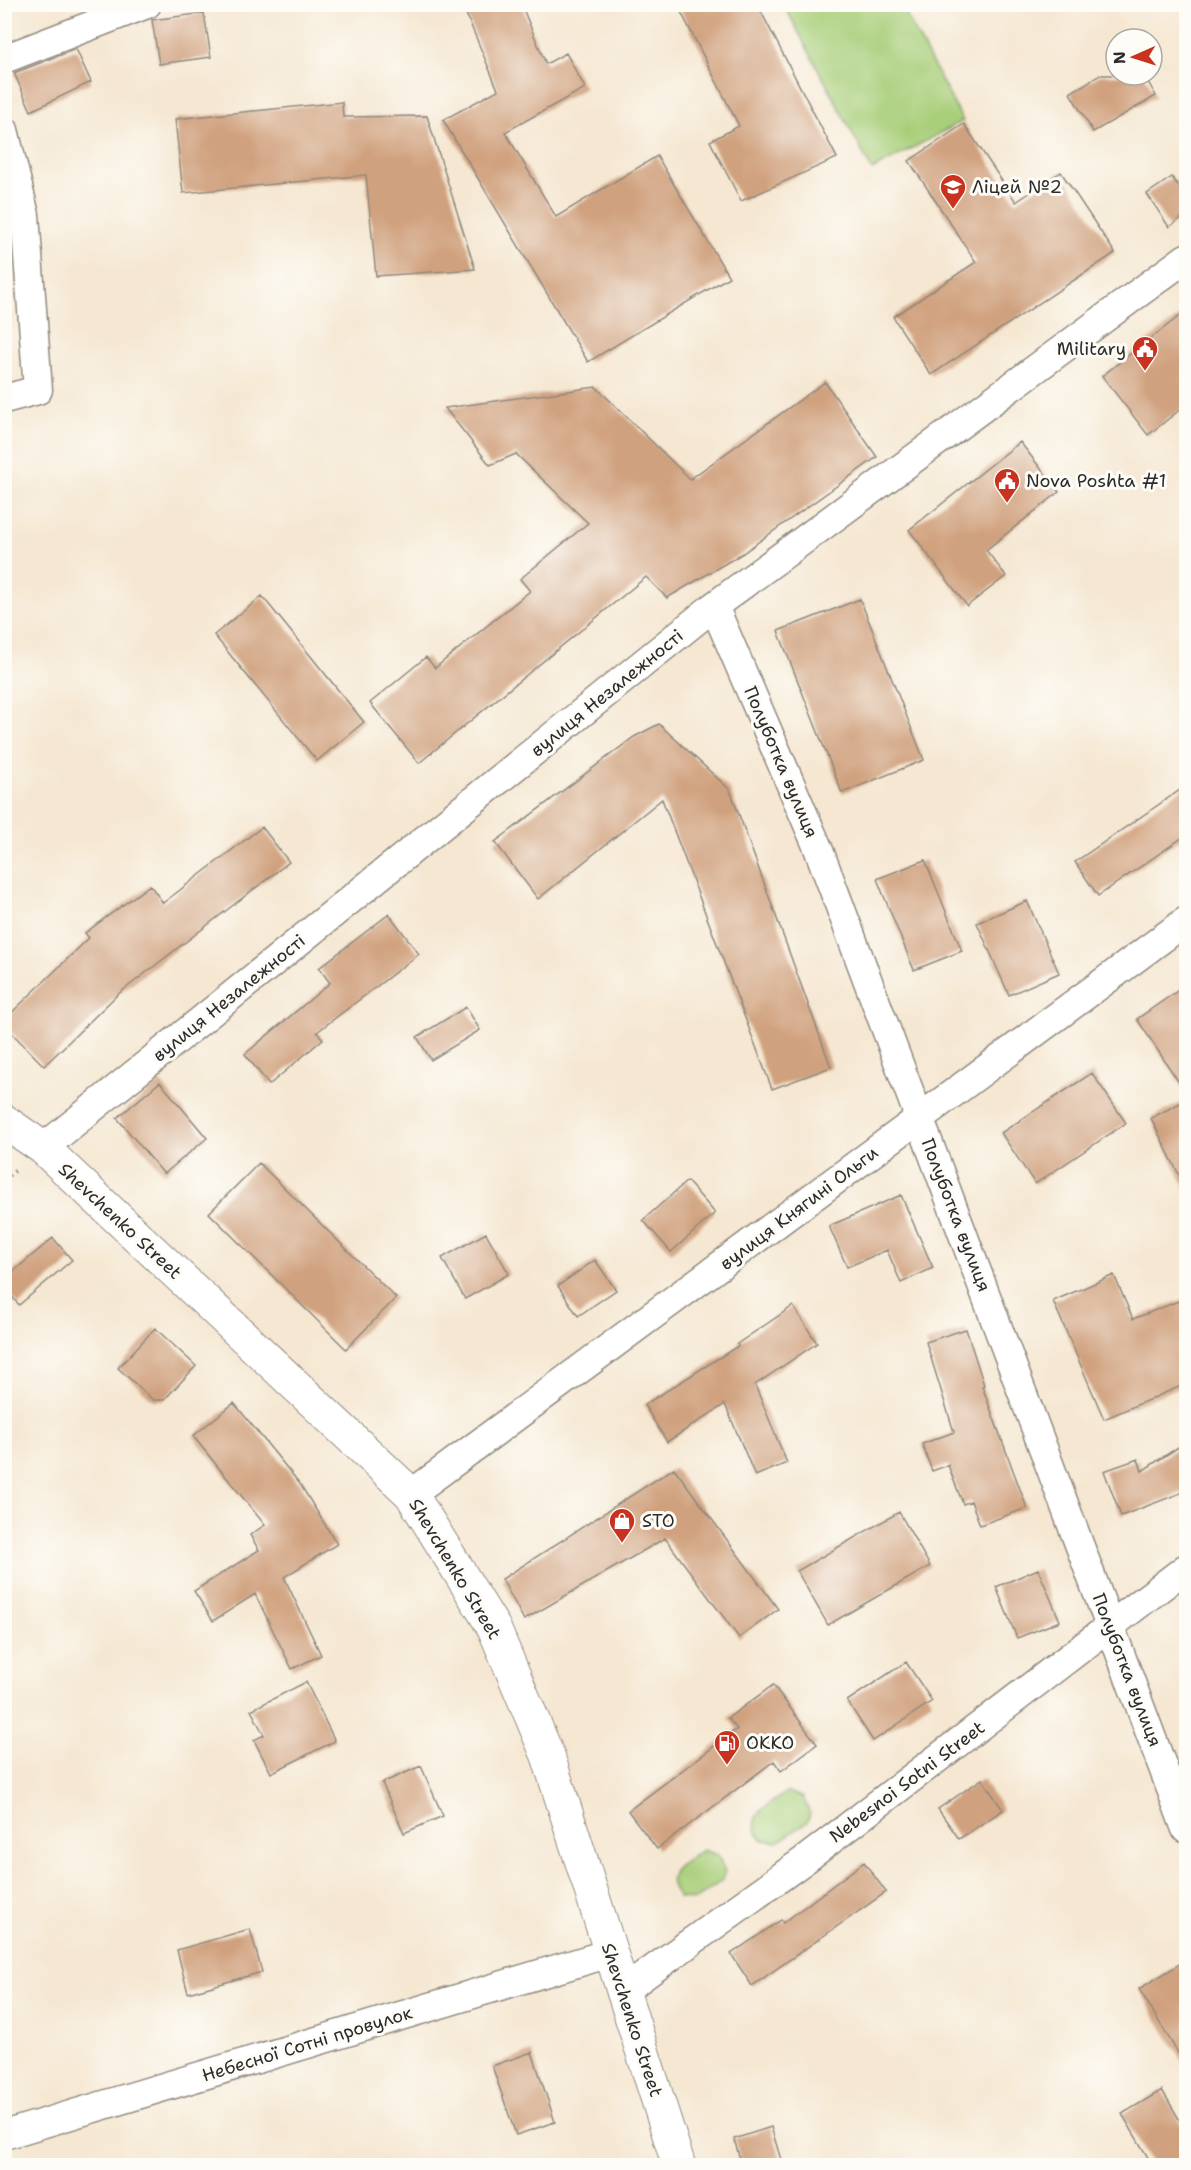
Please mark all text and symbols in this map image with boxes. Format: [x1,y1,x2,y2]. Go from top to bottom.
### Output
north arrow [1104,27,1164,87]
text: N [1109,51,1130,65]
school or university icon: Ліцей №2 [938,172,968,210]
place label: Ліцей №2 [972,175,1062,199]
public building icon: Military [1130,334,1160,372]
place label: Military [1057,337,1126,361]
public building icon: Nova Poshta #1 [992,466,1022,504]
place label: Nova Poshta #1 [1026,469,1166,493]
street label: вулиця Незалежності [526,624,688,762]
street label: Полуботка вулиця [738,683,824,841]
street label: вулиця Незалежності [148,929,310,1067]
street label: Полуботка вулиця [916,1135,996,1295]
street label: вулиця Княгині Ольги [715,1140,883,1275]
street label: Shevchenko Street [53,1158,187,1285]
street label: Shevchenko Street [403,1494,507,1644]
shop icon: STO [607,1506,637,1544]
place label: STO [642,1509,675,1533]
street label: Полуботка вулиця [1087,1590,1167,1750]
street label: Nebesnoi Sotni Street [824,1716,990,1848]
fuel station icon: ОККО [712,1728,742,1766]
place label: ОККО [746,1731,794,1755]
street label: Shevchenko Street [596,1940,668,2100]
street label: Небесної Сотні провулок [199,2000,416,2087]

